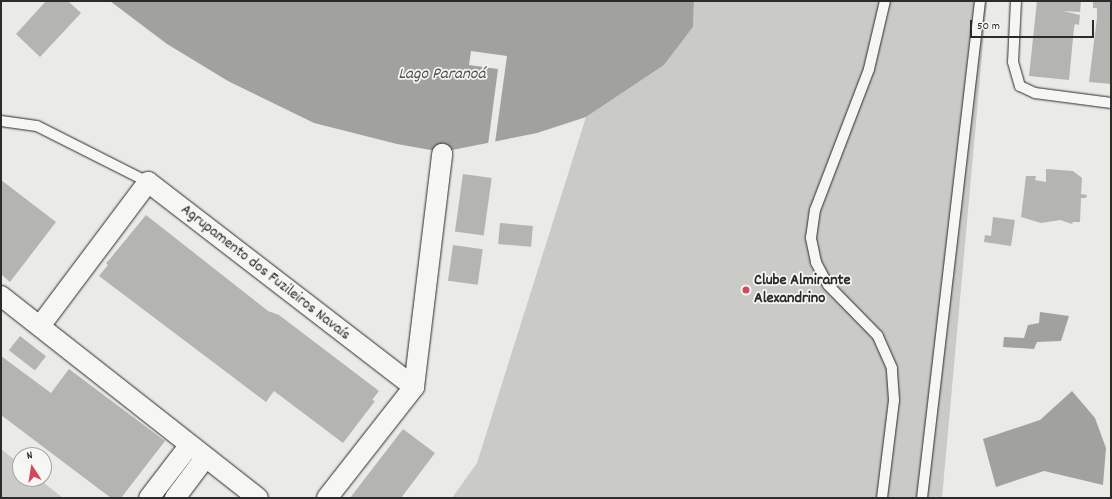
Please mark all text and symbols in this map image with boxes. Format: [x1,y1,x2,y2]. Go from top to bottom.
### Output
scale bar [972,12,1096,38]
text: 50 m [977,18,1000,35]
water label: Lago Paranoá [398,66,486,86]
street label: Agrupamento dos Fuzileiros Navaís [176,201,354,345]
place label: Clube Almirante Alexandrino [754,271,850,309]
marker: Clube Almirante Alexandrino [741,285,751,295]
north arrow [12,447,52,487]
text: N [25,448,34,465]

